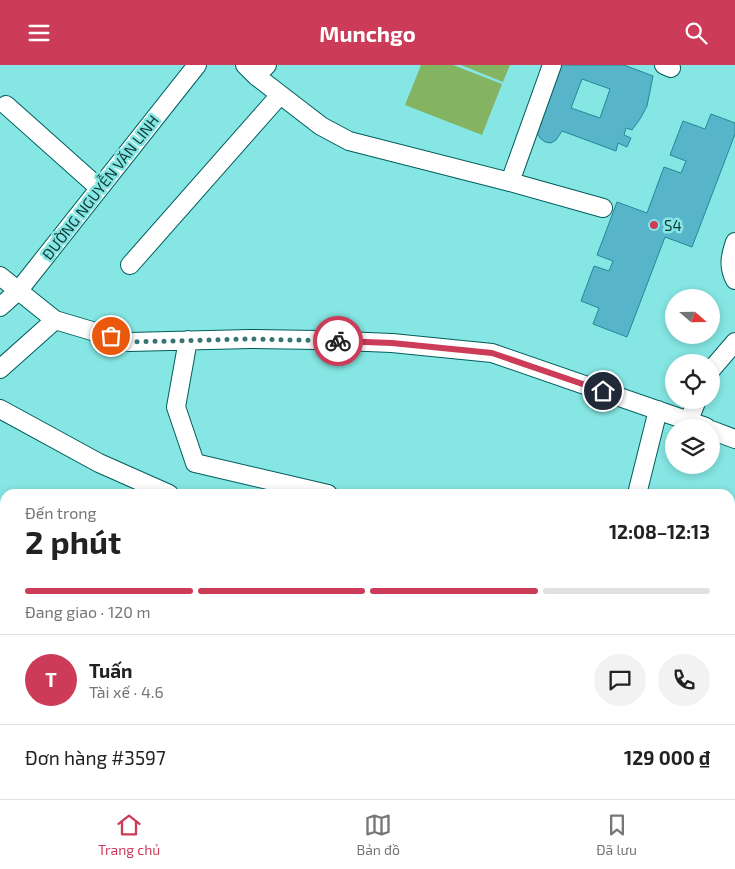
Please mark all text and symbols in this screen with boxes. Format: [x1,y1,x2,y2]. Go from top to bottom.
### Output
icon: menu [25,19,53,47]
icon: search [682,19,710,47]
text: Munchgo [319,20,416,46]
street label: ĐƯỜNG NGUYỄN VĂN LINH [36,110,162,263]
place label: S4 [664,216,682,234]
marker: S4 [648,219,660,231]
north arrow [665,289,720,344]
map controls [665,289,720,474]
pin [90,315,132,357]
courier [313,316,363,366]
icon: bag [97,322,125,350]
icon: bike [324,327,352,355]
button: locate [665,354,720,409]
pin [582,370,624,412]
icon: home [589,377,617,405]
button: layers [665,419,720,474]
text: Đến trong [25,503,97,522]
text: 12:08–12:13 [609,520,710,543]
text: 2 phút [25,522,121,560]
text: Đang giao · 120 m [25,602,151,621]
button: chat [594,654,646,706]
button: phone [658,654,710,706]
text: Tuấn [89,659,132,682]
text: T [45,668,57,691]
text: Tài xế · 4.6 [89,682,164,701]
text: Đơn hàng #3597 [25,746,166,769]
text: 129 000 ₫ [624,746,710,769]
tab: Trang chủ [98,811,160,858]
tab: Bản đồ [356,811,400,858]
tab: Đã lưu [596,811,637,858]

